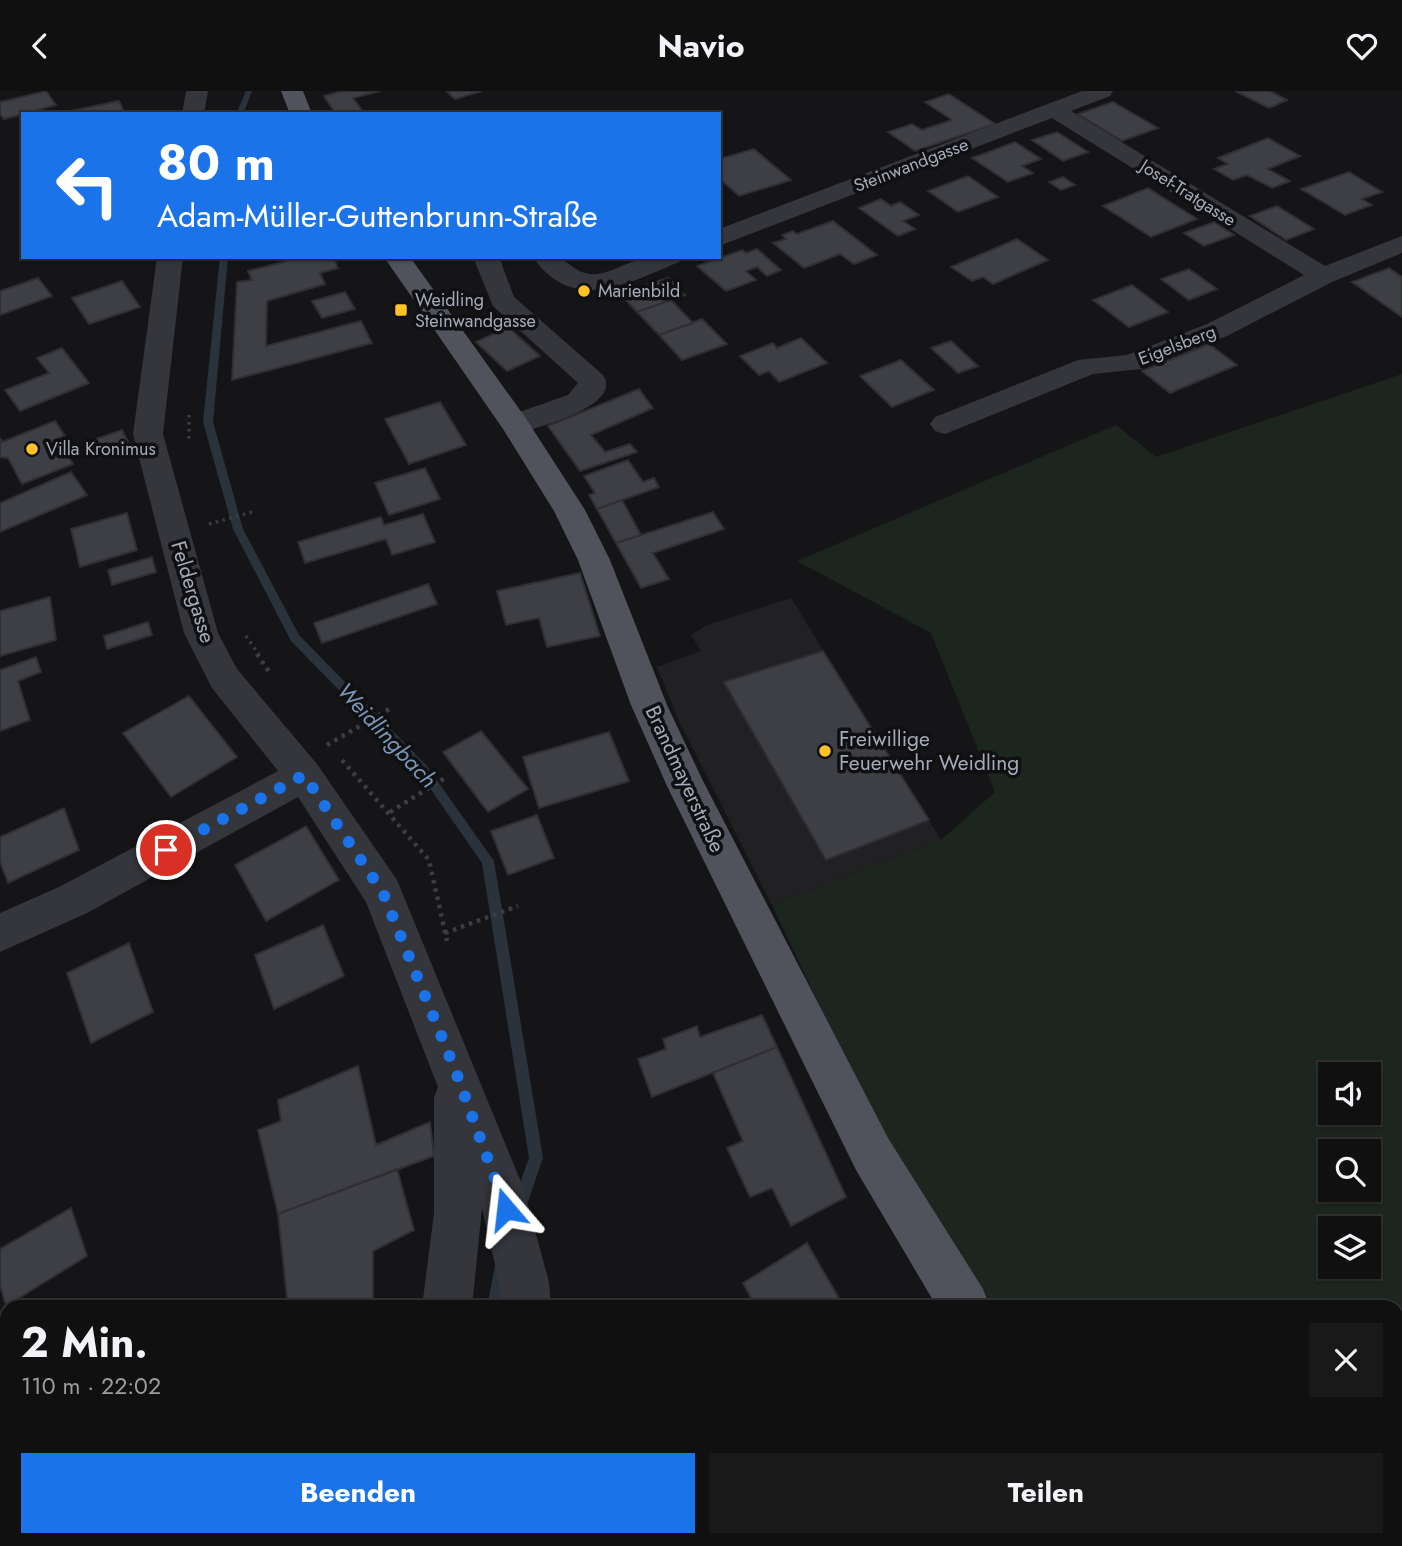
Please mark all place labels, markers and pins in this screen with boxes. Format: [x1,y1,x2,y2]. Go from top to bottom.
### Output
place label: Marienbild [598,278,680,304]
marker: Marienbild [576,283,592,299]
place label: Weidling Steinwandgasse [415,287,536,334]
marker: Weidling Steinwandgasse [393,302,409,318]
place label: Villa Kronimus [46,436,156,462]
marker: Villa Kronimus [24,441,40,457]
place label: Freiwillige Feuerwehr Weidling [839,724,1019,778]
marker: Freiwillige Feuerwehr Weidling [817,743,833,759]
pin [136,820,196,880]

